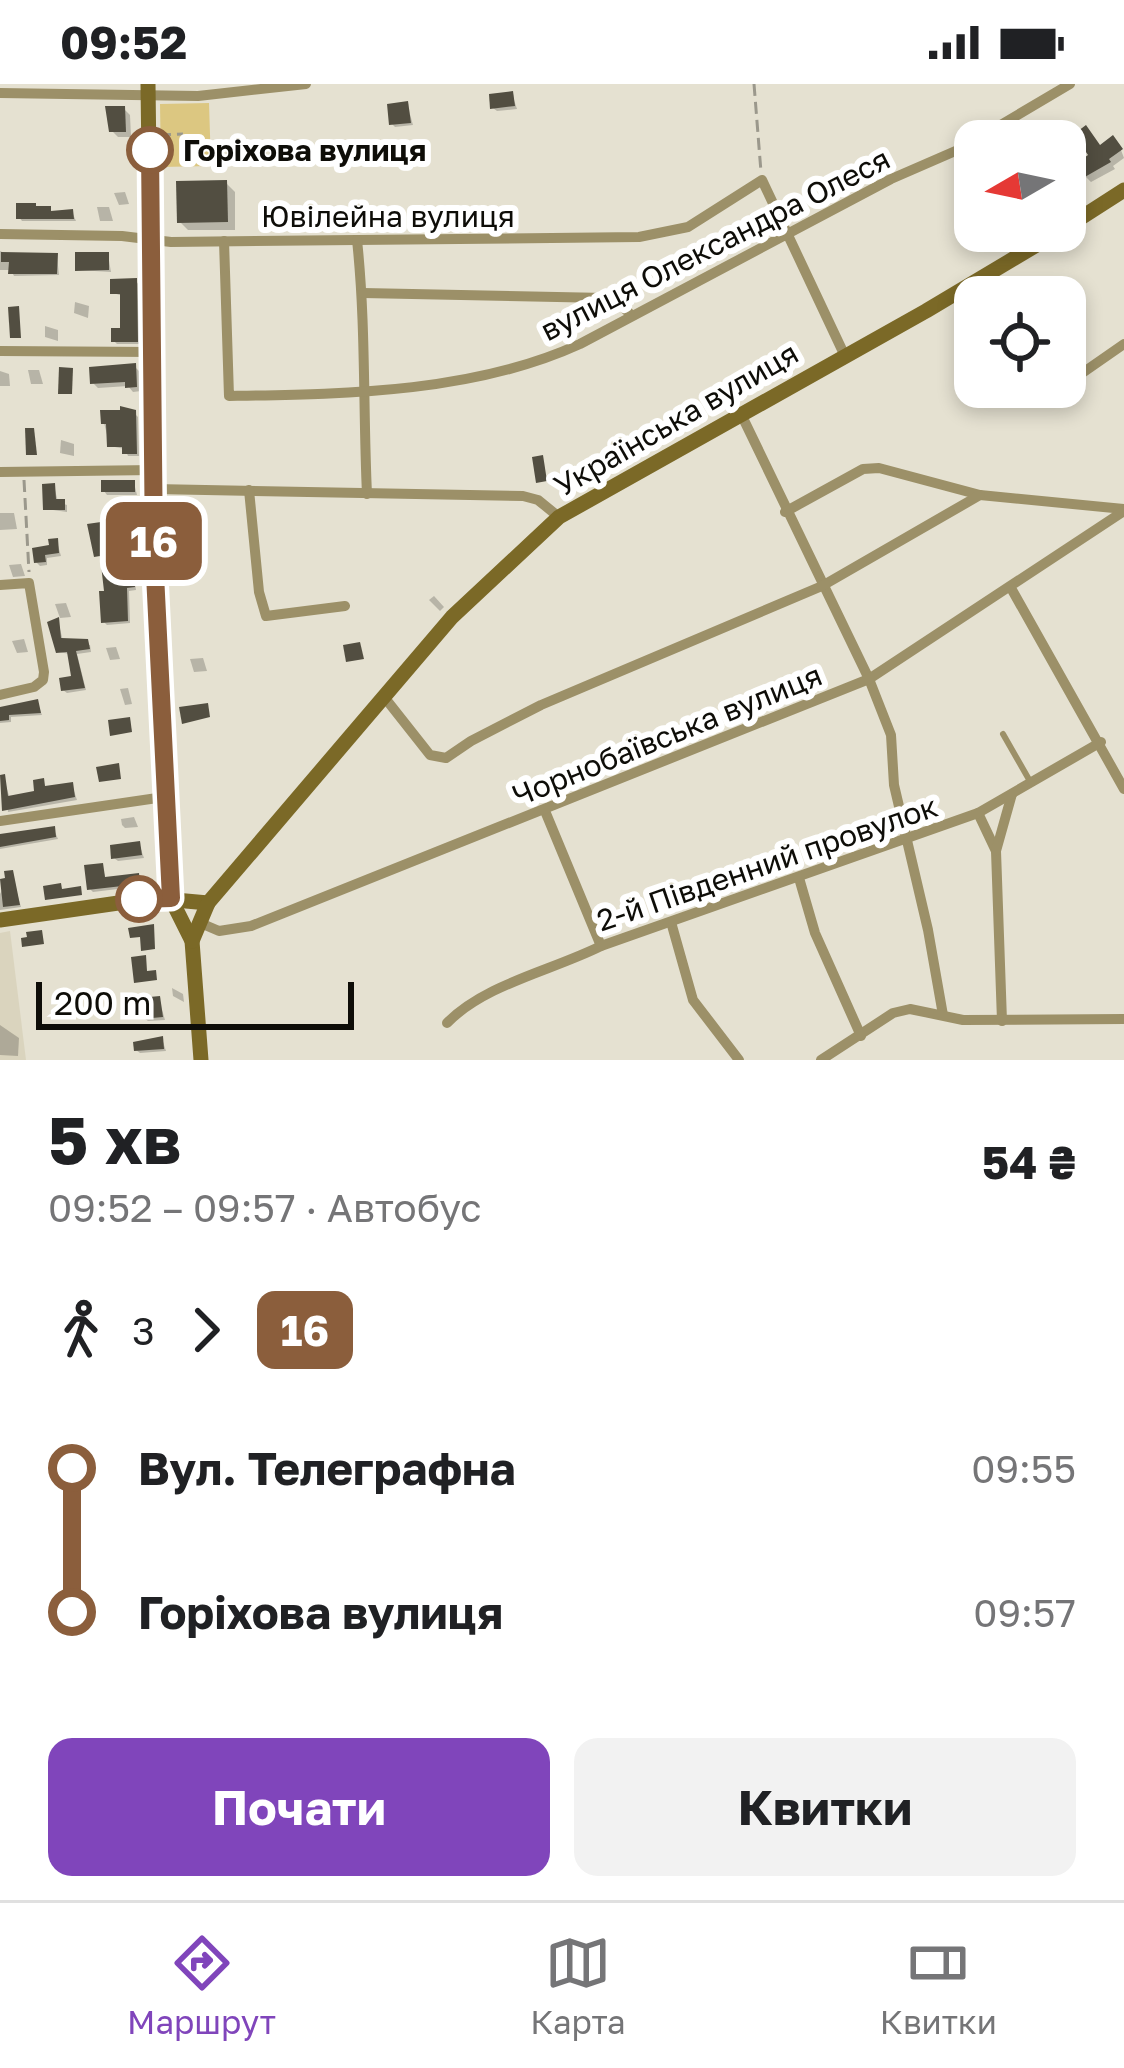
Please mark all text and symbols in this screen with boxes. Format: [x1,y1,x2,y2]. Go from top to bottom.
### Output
text: 09:52 [60,15,187,69]
north arrow [954,120,1086,252]
map controls [954,120,1086,408]
marker: Горіхова вулиця [128,128,172,172]
place label: Горіхова вулиця [183,132,426,168]
street label: вулиця Олександра Олеся [534,140,896,348]
street label: Ювілейна вулиця [261,198,515,234]
button: locate [954,276,1086,408]
street label: Українська вулиця [548,334,804,504]
line badge: 16 [100,502,208,580]
text: 16 [130,516,178,566]
street label: Чорнобаївська вулиця [507,656,827,814]
street label: 2-й Південний провулок [592,788,942,938]
unlabelled marker [117,877,161,921]
scale bar [36,976,354,1029]
text: 200 m [54,983,152,1022]
text: 5 хв [48,1099,181,1179]
text: 54 ₴ [982,1135,1076,1189]
text: 09:52 – 09:57 · Автобус [48,1184,482,1231]
icon: walk [48,1297,114,1363]
icon: forward [173,1297,239,1363]
text: 16 [281,1305,329,1355]
text: 3 [132,1307,155,1354]
text: Вул. Телеграфна [138,1441,516,1495]
text: 09:55 [971,1445,1076,1492]
text: Горіхова вулиця [138,1585,503,1639]
text: 09:57 [973,1589,1076,1636]
button: Почати [48,1738,550,1876]
button: Квитки [574,1738,1076,1876]
tab: Маршрут [127,1930,276,2041]
tab: Карта [530,1930,626,2041]
tab: Квитки [880,1930,997,2041]

